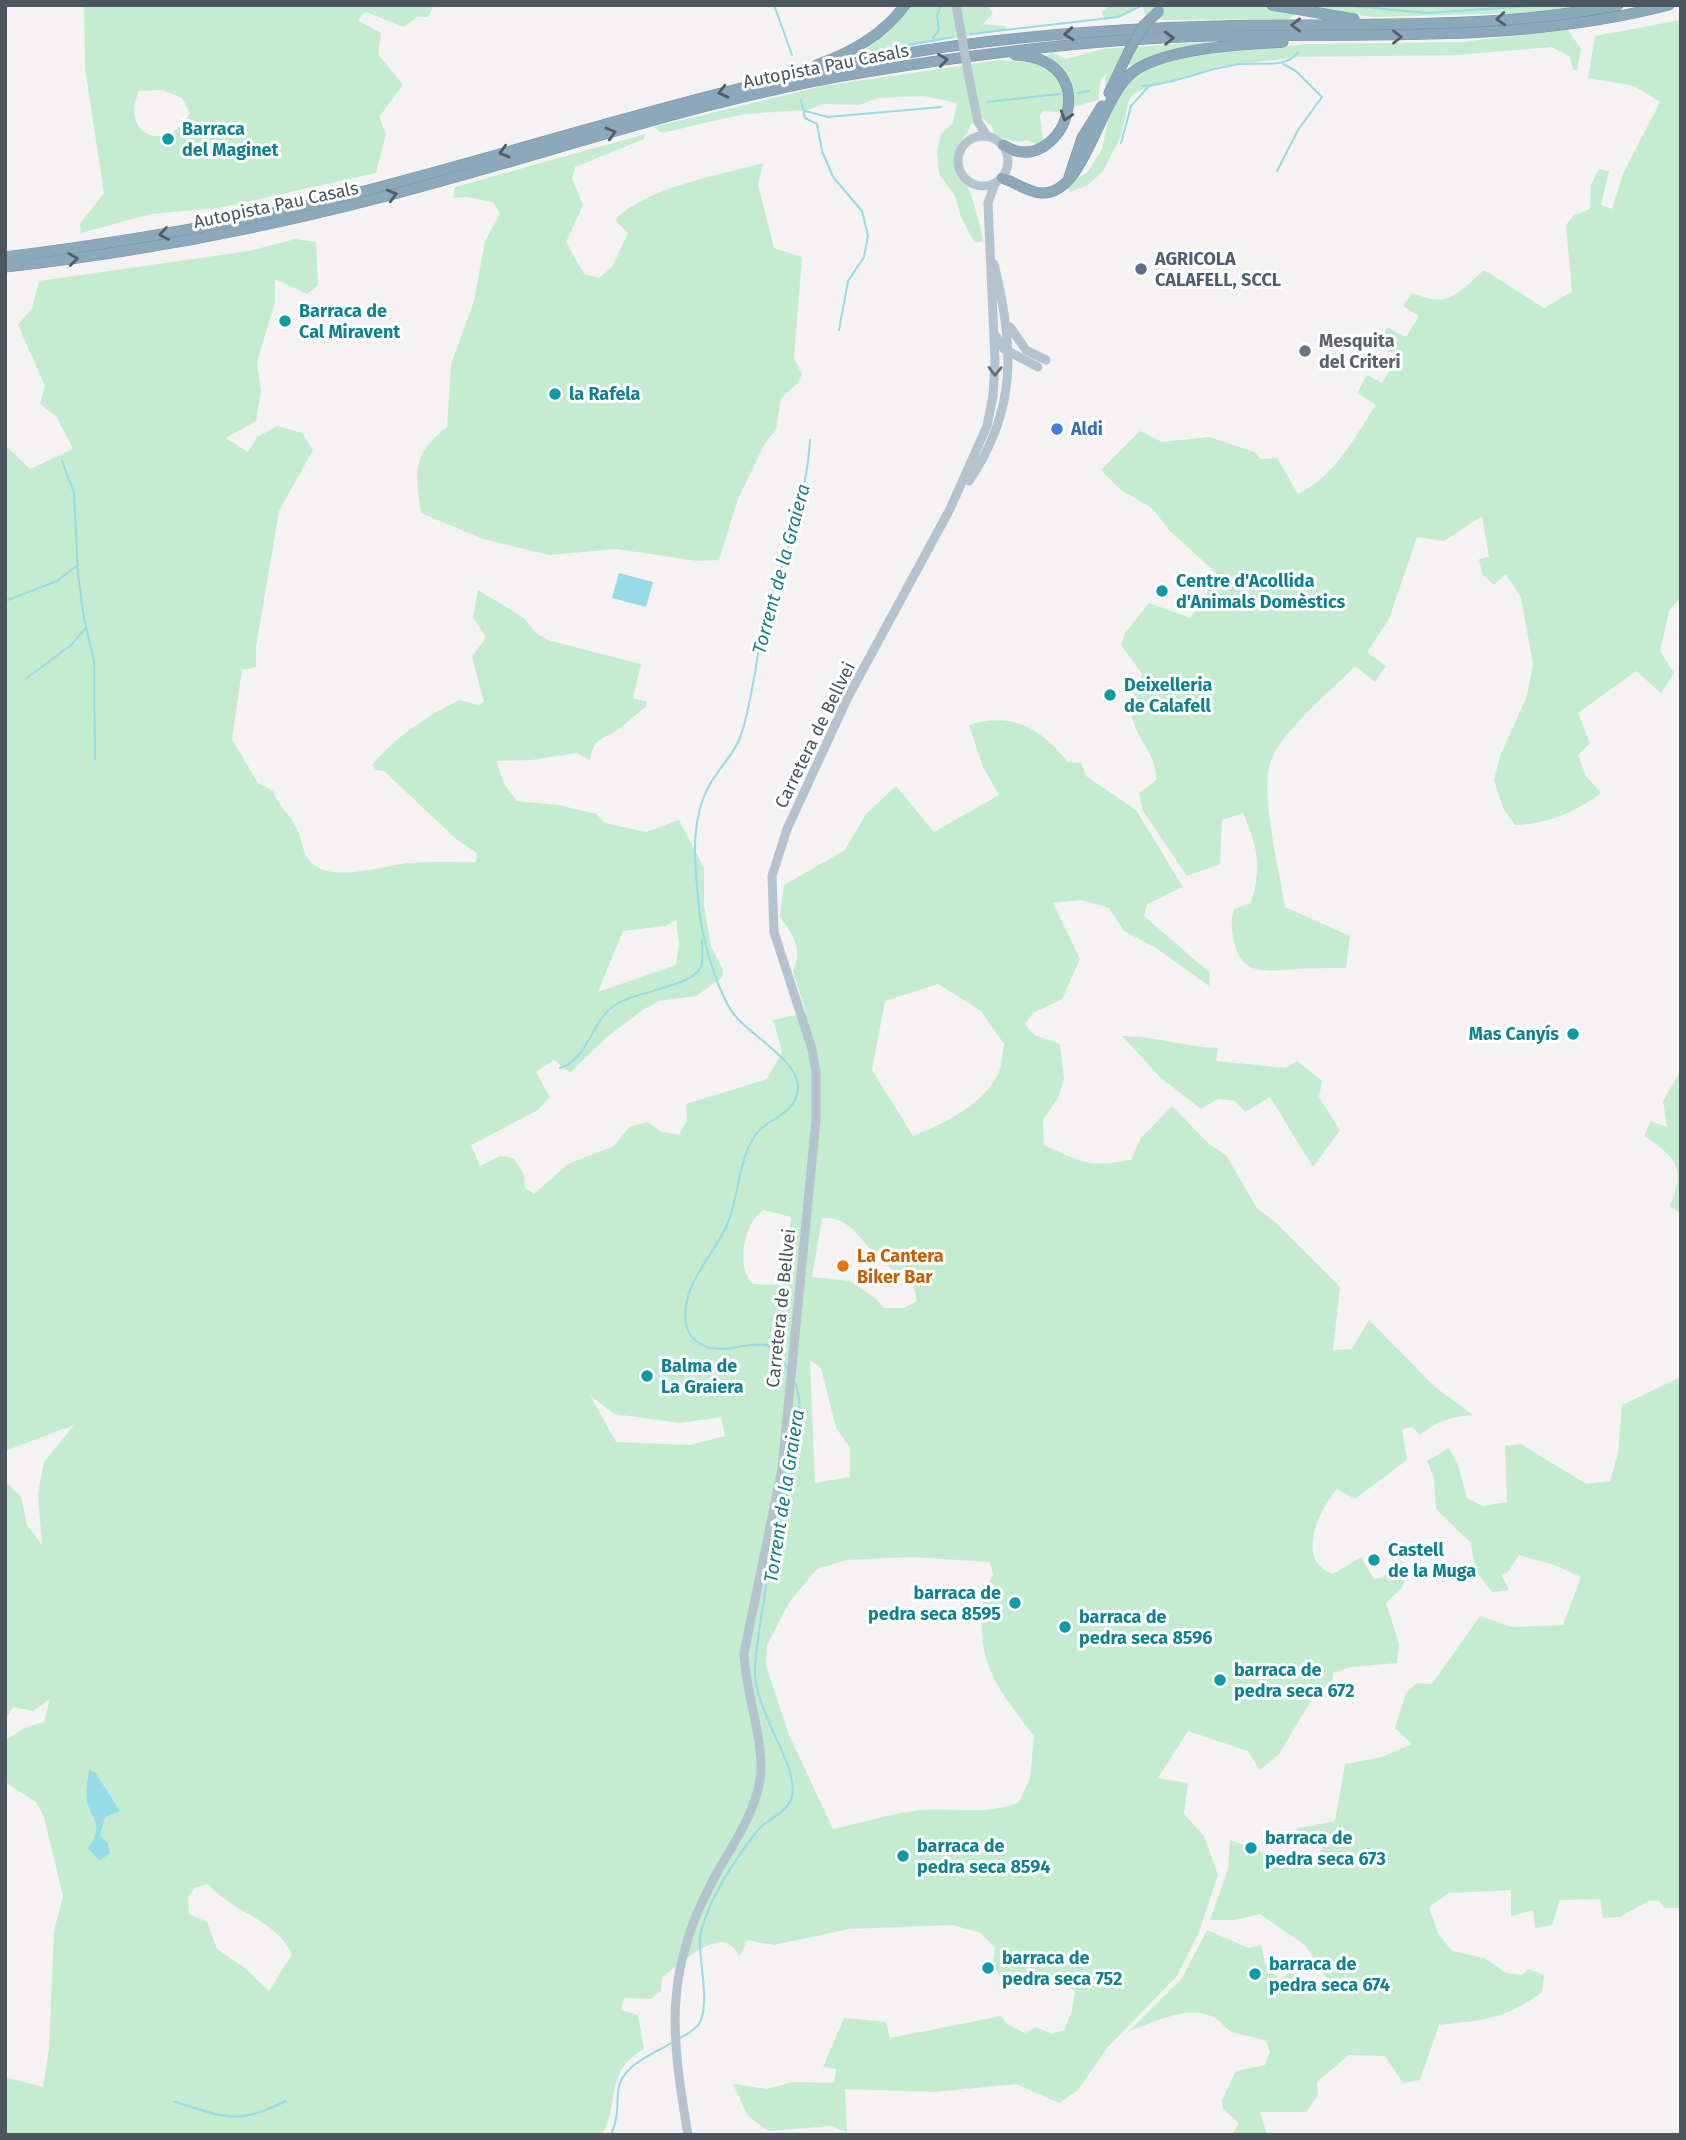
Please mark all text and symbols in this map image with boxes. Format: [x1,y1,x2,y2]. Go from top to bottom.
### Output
one-way arrow [1496,11,1507,26]
one-way arrow [1290,17,1301,33]
one-way arrow [1063,26,1074,41]
one-way arrow [1393,29,1403,45]
one-way arrow [1164,30,1175,45]
street label: Autopista Pau Casals [741,39,911,93]
one-way arrow [937,53,949,68]
one-way arrow [717,84,729,98]
one-way arrow [1060,110,1075,122]
place label: Barraca del Maginet [182,118,279,161]
one-way arrow [605,127,617,142]
marker: Barraca del Maginet [160,131,176,147]
one-way arrow [498,144,510,159]
street label: Autopista Pau Casals [191,177,361,233]
one-way arrow [386,188,398,203]
one-way arrow [158,226,169,241]
place label: AGRICOLA CALAFELL, SCCL [1154,248,1281,291]
one-way arrow [67,251,79,266]
marker: AGRICOLA CALAFELL, SCCL [1133,261,1149,277]
place label: Barraca de Cal Miravent [299,300,401,343]
marker: Barraca de Cal Miravent [277,313,293,329]
place label: Mesquita del Criteri [1319,330,1401,373]
marker: Mesquita del Criteri [1297,343,1313,359]
one-way arrow [987,366,1002,377]
place label: la Rafela [569,383,641,405]
marker: la Rafela [547,386,563,402]
place label: Aldi [1070,418,1103,440]
marker: Aldi [1049,421,1065,437]
water label: Torrent de la Graiera [747,481,815,657]
place label: Centre d'Acollida d'Animals Domèstics [1176,570,1346,613]
marker: Centre d'Acollida d'Animals Domèstics [1154,583,1170,599]
street label: Carretera de Bellvei [770,658,860,812]
place label: Deixelleria de Calafell [1124,674,1212,717]
marker: Deixelleria de Calafell [1102,687,1118,703]
place label: Mas Canyís [1469,1023,1559,1045]
marker: Mas Canyís [1565,1026,1581,1042]
street label: Carretera de Bellvei [762,1227,800,1389]
place label: La Cantera Biker Bar [857,1245,944,1288]
marker: La Cantera Biker Bar [835,1258,851,1274]
place label: Balma de La Graiera [661,1355,744,1398]
marker: Balma de La Graiera [639,1368,655,1384]
water label: Torrent de la Graiera [759,1408,809,1584]
place label: Castell de la Muga [1388,1539,1476,1582]
marker: Castell de la Muga [1366,1552,1382,1568]
place label: barraca de pedra seca 8595 [868,1582,1001,1625]
marker: barraca de pedra seca 8595 [1007,1595,1023,1611]
place label: barraca de pedra seca 8596 [1079,1606,1212,1649]
marker: barraca de pedra seca 8596 [1057,1619,1073,1635]
place label: barraca de pedra seca 672 [1234,1659,1355,1702]
marker: barraca de pedra seca 672 [1212,1672,1228,1688]
place label: barraca de pedra seca 673 [1265,1827,1386,1870]
place label: barraca de pedra seca 8594 [917,1835,1050,1878]
marker: barraca de pedra seca 673 [1243,1840,1259,1856]
marker: barraca de pedra seca 8594 [895,1848,911,1864]
place label: barraca de pedra seca 752 [1002,1947,1122,1990]
place label: barraca de pedra seca 674 [1269,1953,1390,1996]
marker: barraca de pedra seca 752 [980,1960,996,1976]
marker: barraca de pedra seca 674 [1247,1966,1263,1982]

